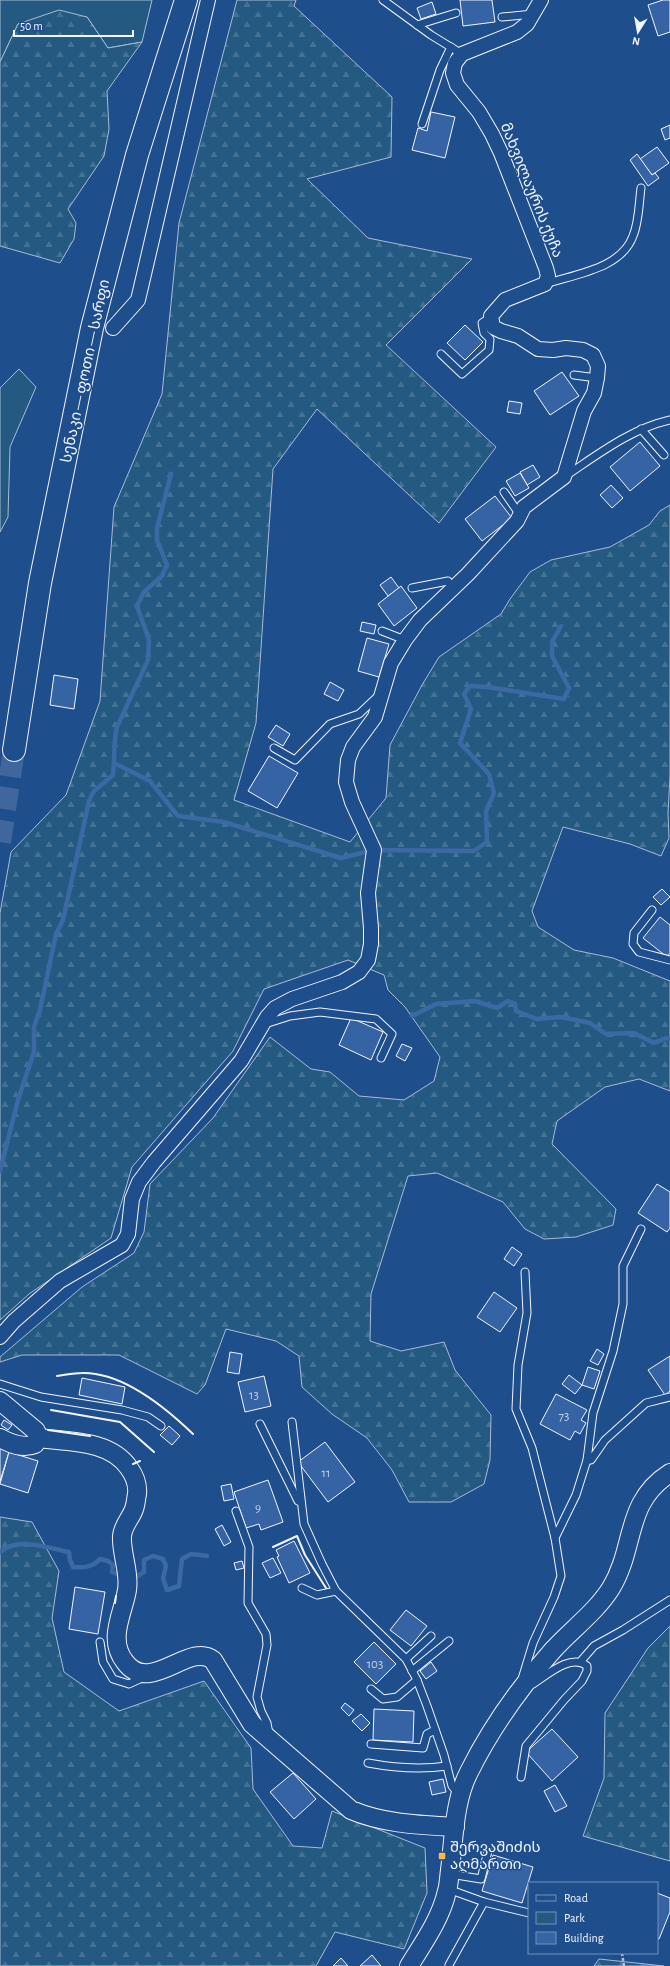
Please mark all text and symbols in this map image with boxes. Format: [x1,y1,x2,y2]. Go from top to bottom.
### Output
scale bar [14,12,133,38]
north arrow [618,12,658,52]
text: 50 m [20,20,43,32]
text: N [631,35,641,47]
street label: მახვილაურის ქუჩა [497,121,565,260]
street label: სენაკი — ფოთი — სარფი [59,278,113,464]
house number: 13 [249,1389,259,1402]
house number: 73 [559,1410,569,1423]
house number: 11 [322,1467,330,1480]
house number: 9 [255,1502,261,1515]
house number: 103 [367,1658,383,1671]
place label: შერვაშიძის აღმართი [450,1840,541,1873]
marker: შერვაშიძის აღმართი [437,1851,447,1861]
legend [528,1882,658,1954]
text: Road [564,1892,588,1904]
text: Park [564,1912,585,1924]
text: Building [564,1932,604,1944]

